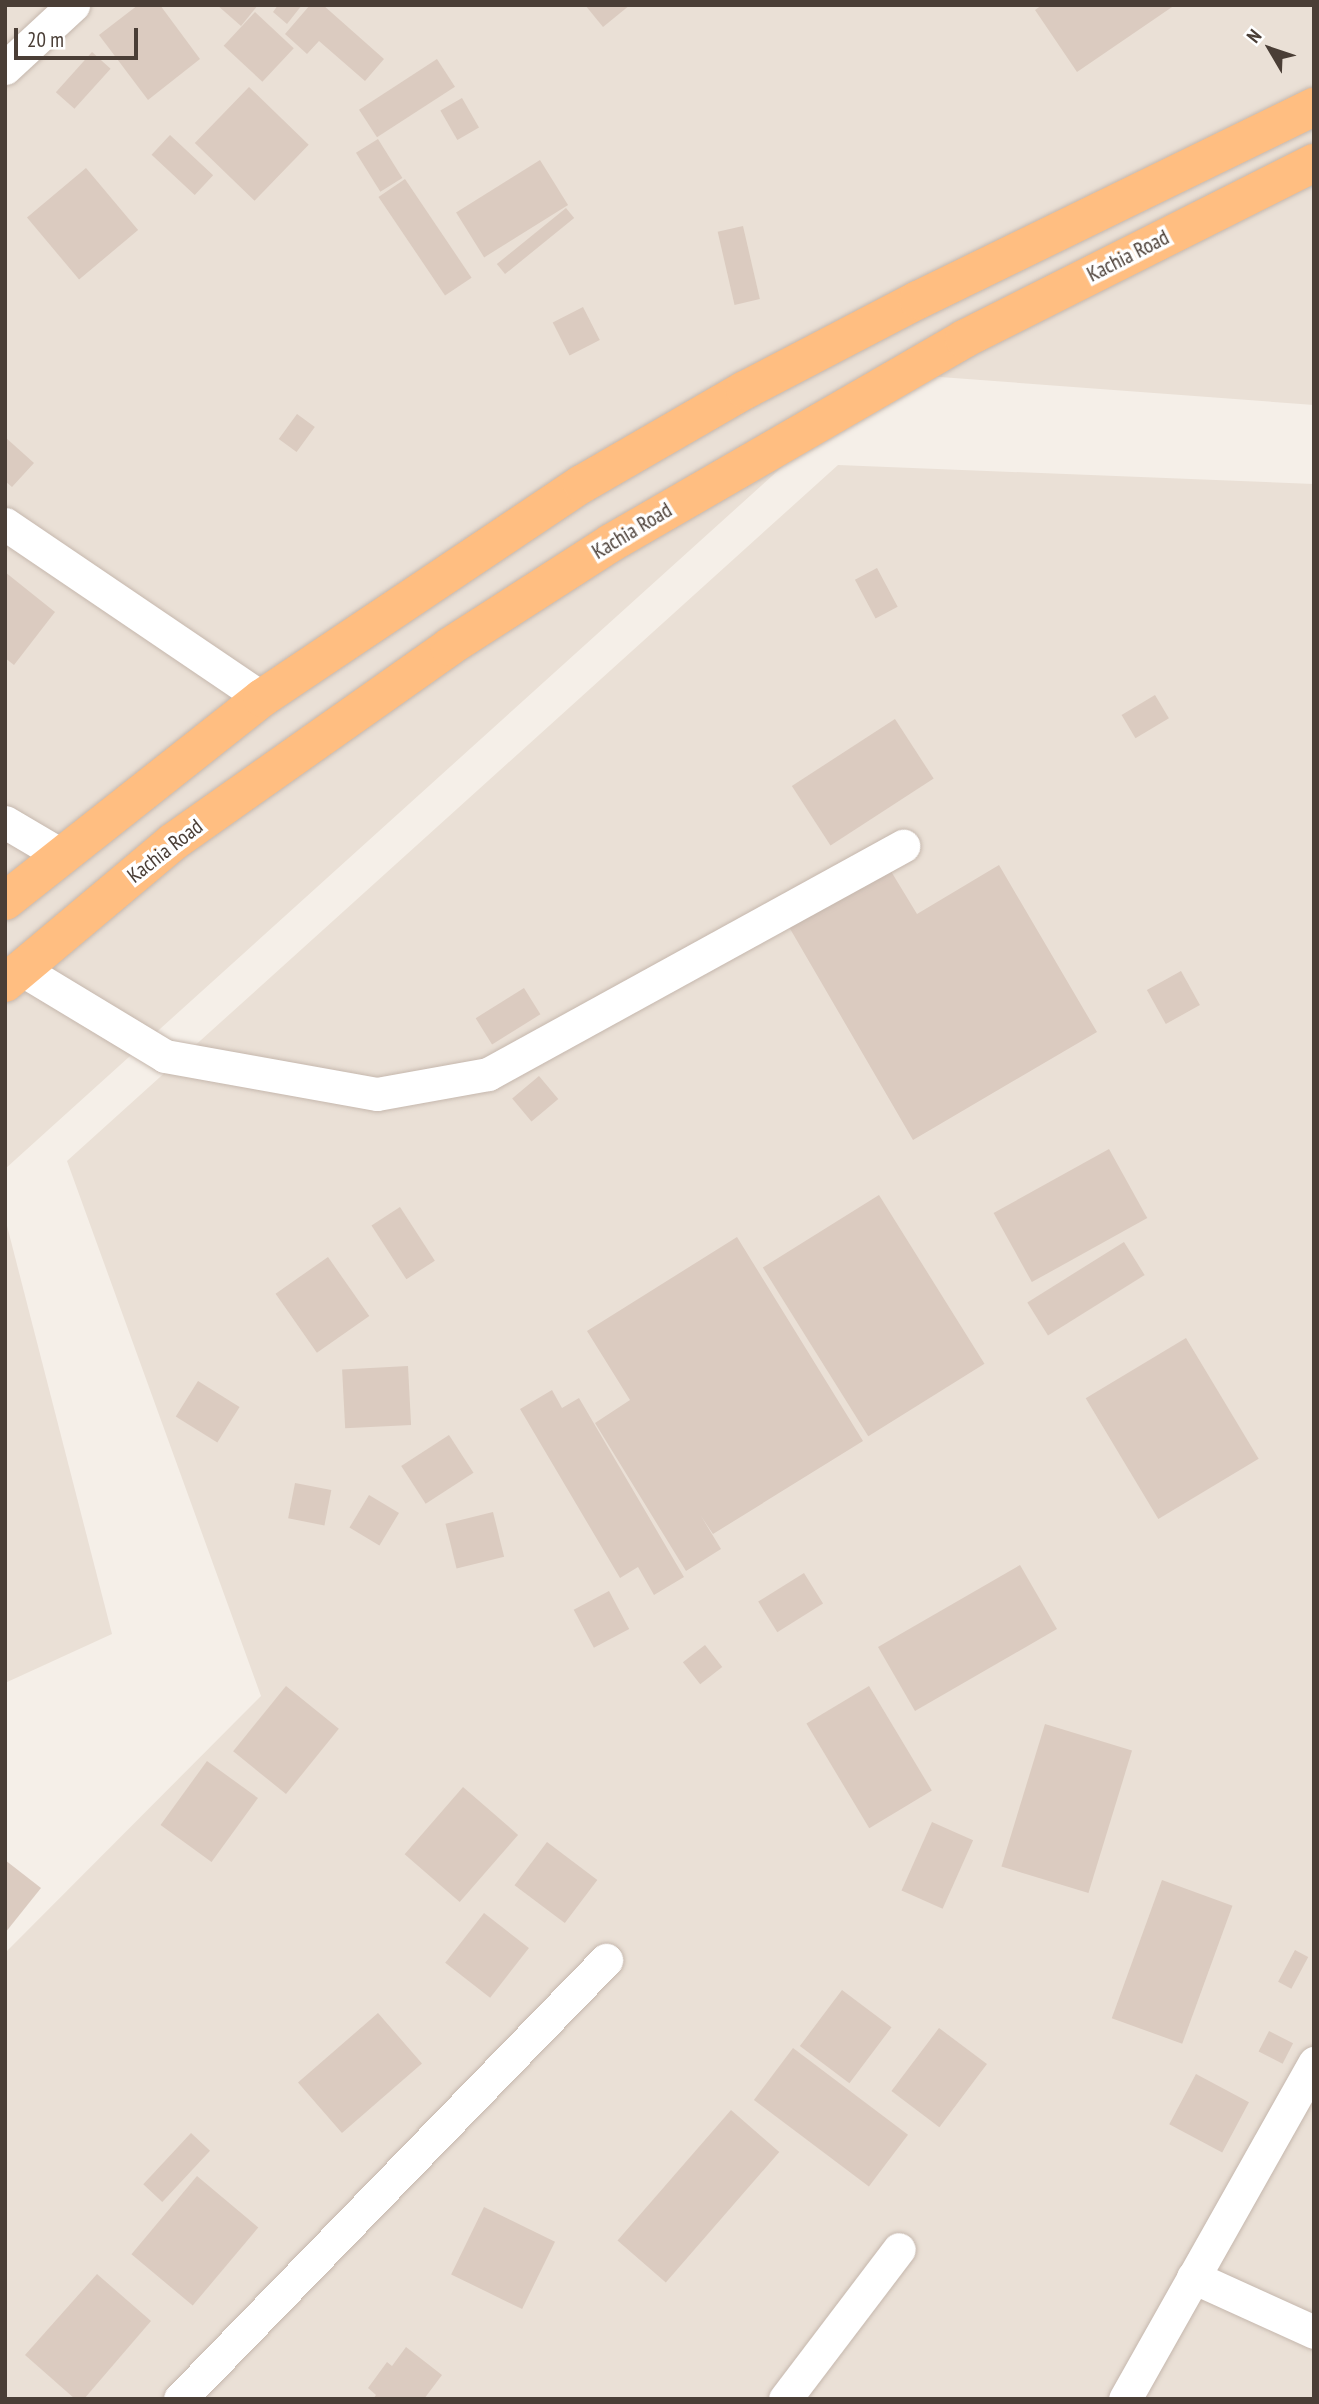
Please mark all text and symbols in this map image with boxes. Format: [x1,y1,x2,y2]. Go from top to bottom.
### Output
scale bar [18,14,142,58]
north arrow [1235,14,1305,84]
text: N [1241,24,1266,47]
text: 20 m [27,26,64,53]
street label: Kachia Road [1083,225,1173,287]
street label: Kachia Road [588,497,676,565]
street label: Kachia Road [122,814,208,888]

